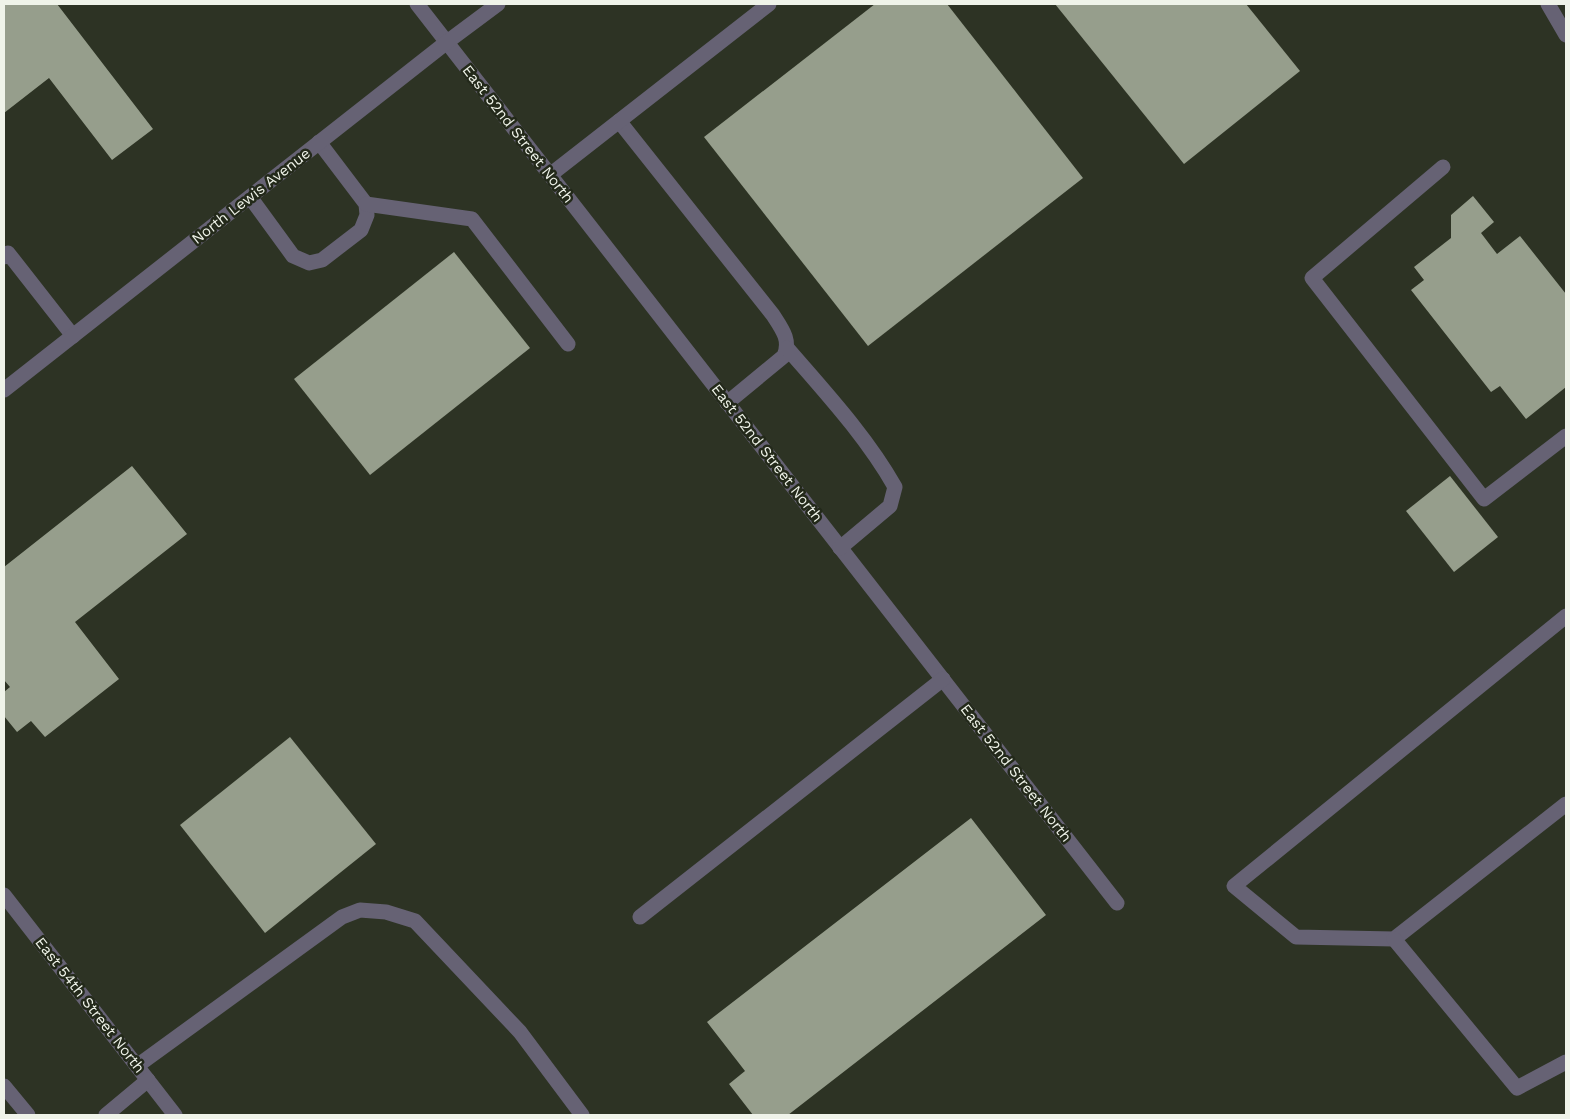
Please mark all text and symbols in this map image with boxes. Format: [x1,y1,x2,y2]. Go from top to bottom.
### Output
street label: East 52nd Street North [459,61,577,207]
street label: North Lewis Avenue [188,144,314,248]
street label: East 52nd Street North [708,380,826,526]
street label: East 52nd Street North [957,700,1075,846]
street label: East 54th Street North [31,934,149,1076]

